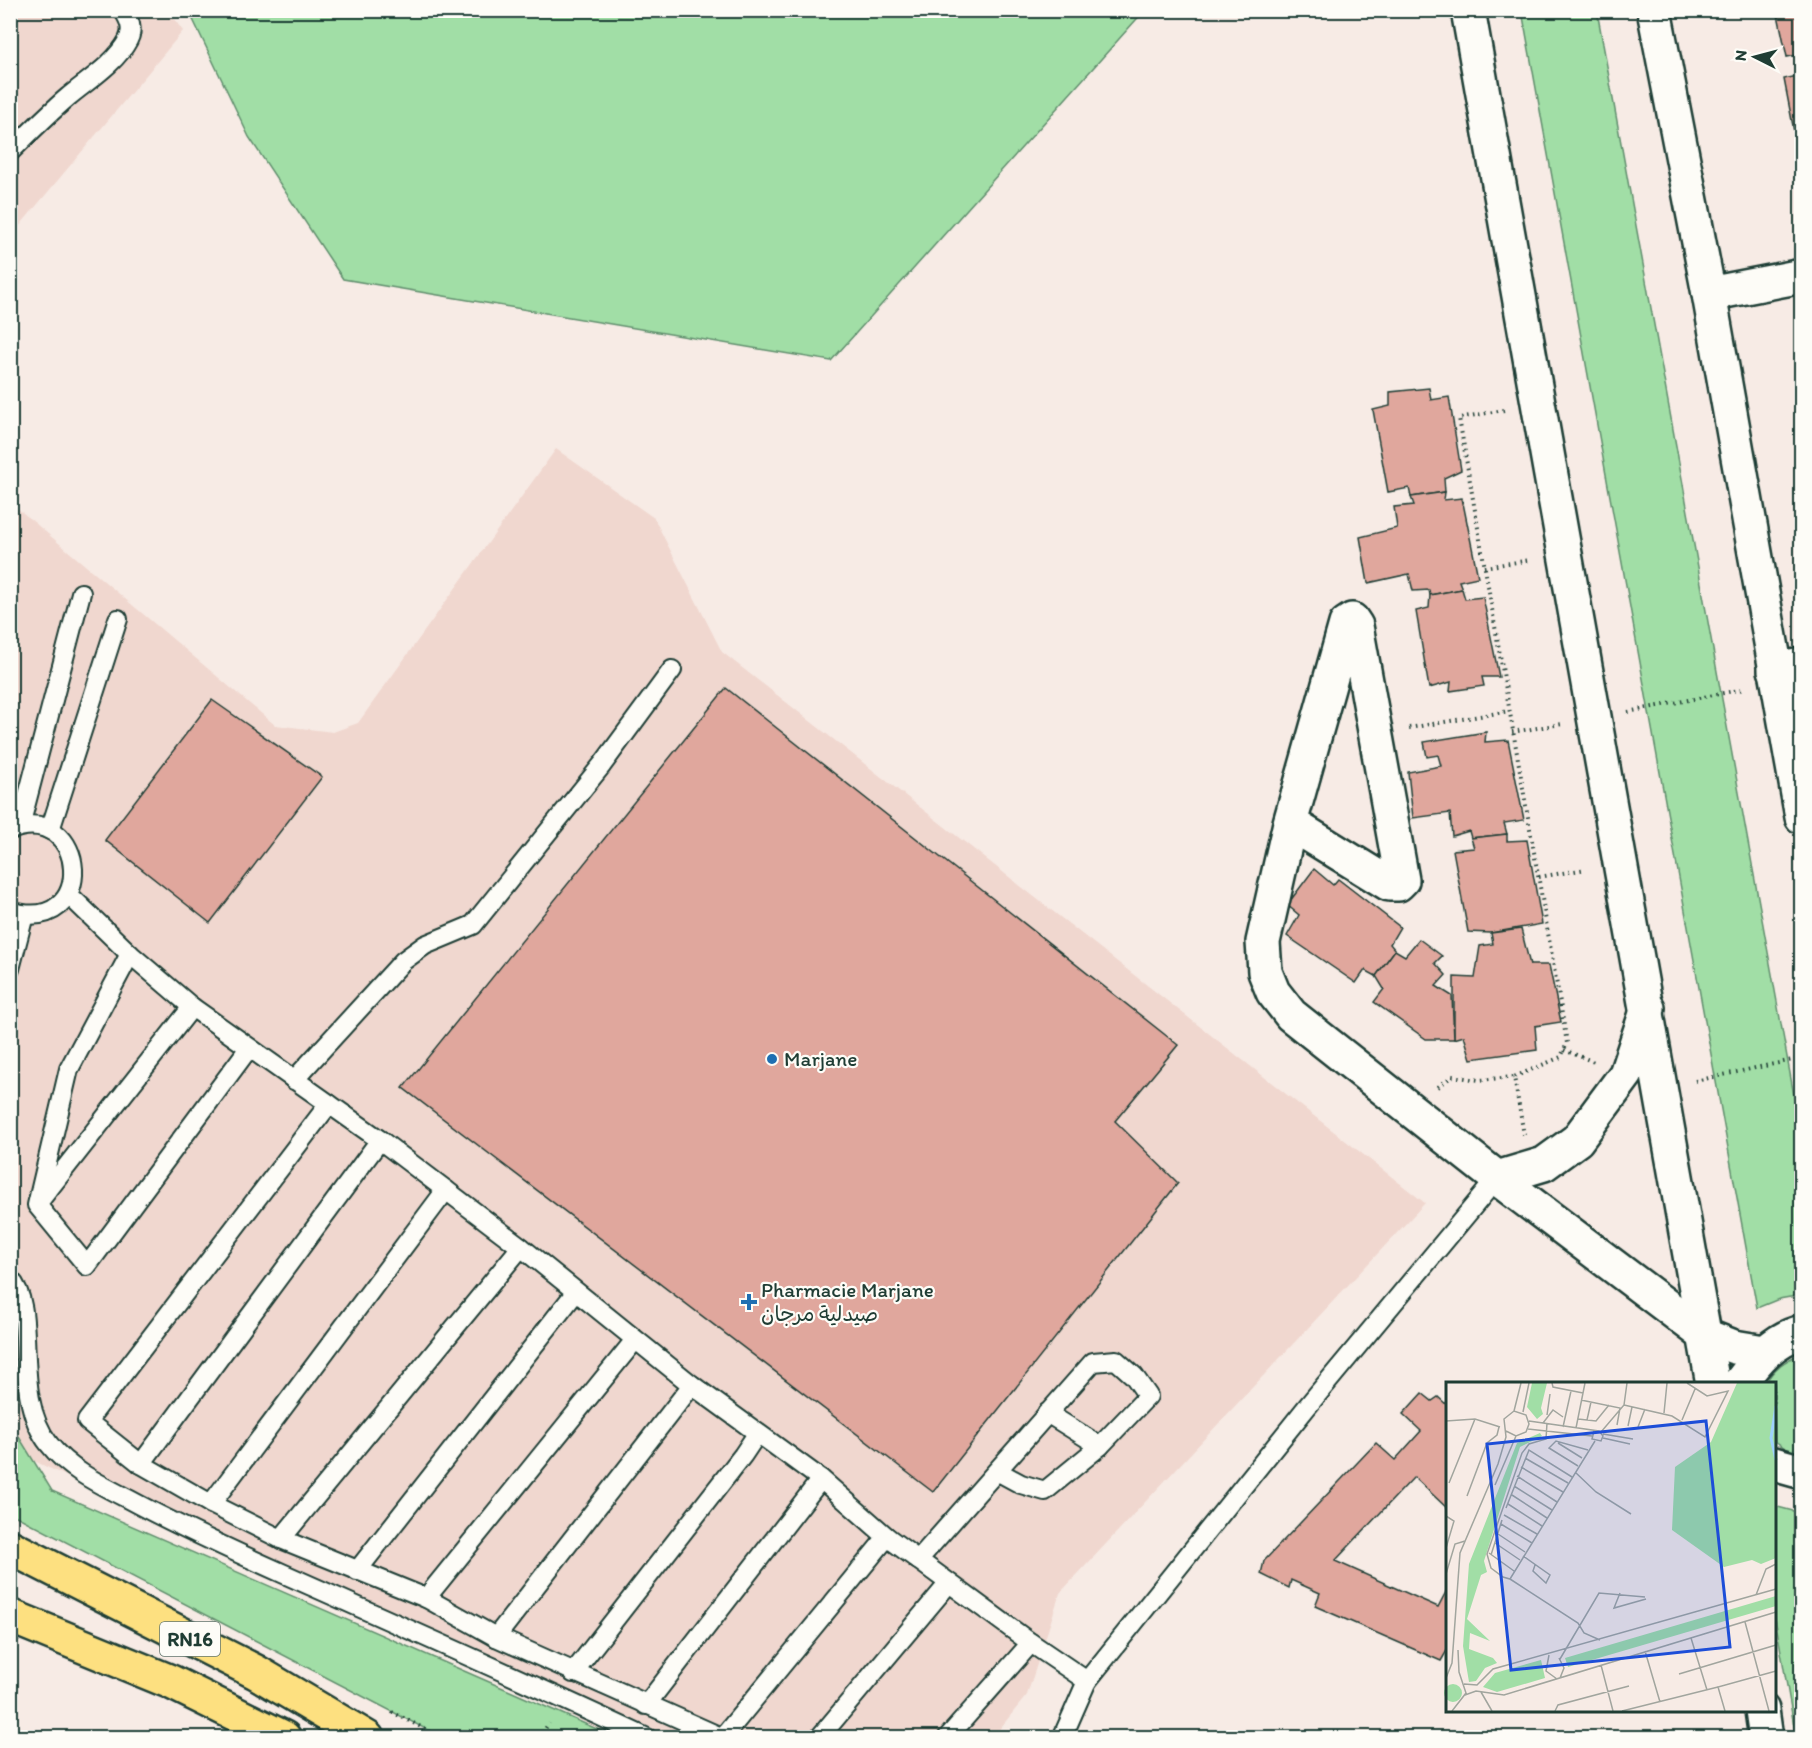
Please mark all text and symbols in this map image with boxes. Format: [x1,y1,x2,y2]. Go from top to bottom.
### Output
north arrow [1725,27,1785,87]
text: N [1731,49,1751,62]
place label: Marjane [784,1046,857,1071]
marker: Marjane [765,1052,779,1066]
place label: Pharmacie Marjane صيدلية مرجان [761,1277,934,1326]
marker: Pharmacie Marjane صيدلية مرجان [742,1295,756,1309]
inset map [1446,1382,1776,1712]
road number: RN16 [160,1622,220,1656]

